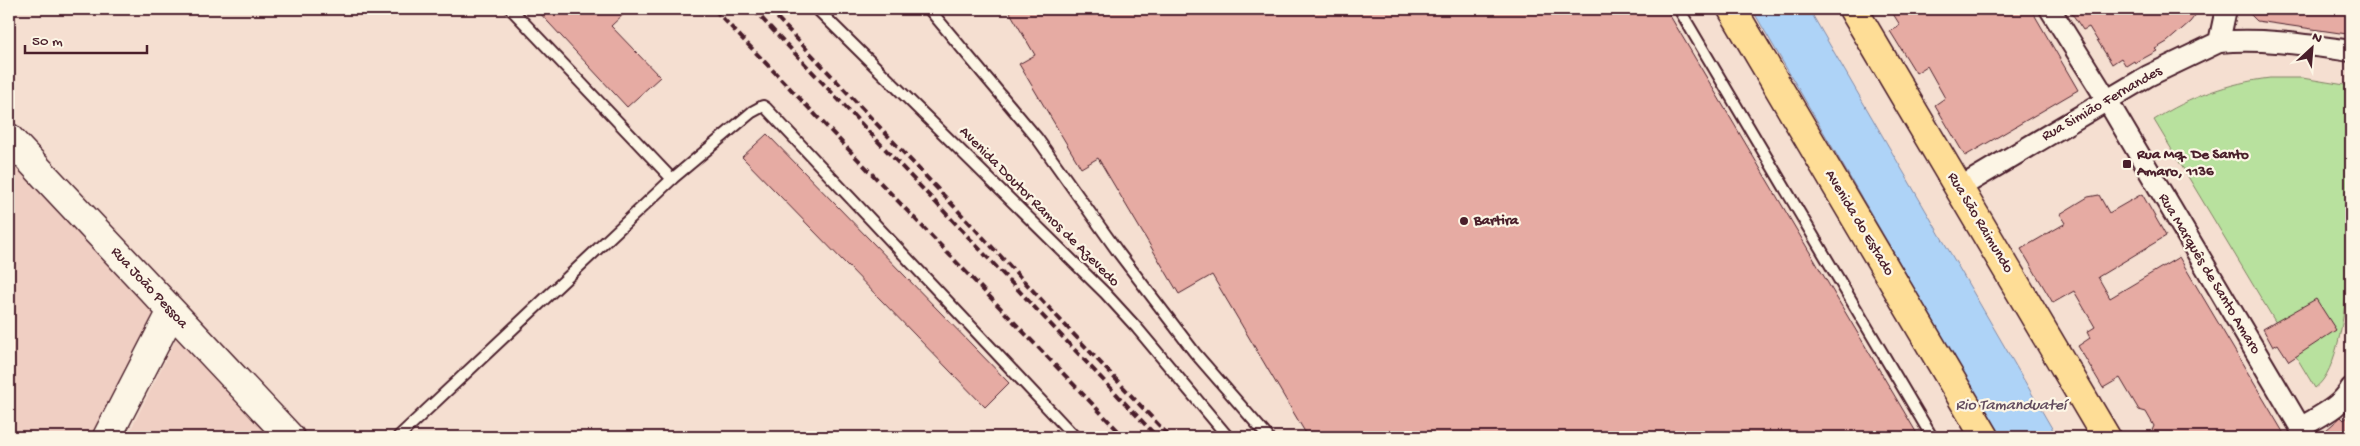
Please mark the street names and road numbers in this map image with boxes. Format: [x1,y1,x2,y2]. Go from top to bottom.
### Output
street label: Rua Simião Fernandes [2039,62,2166,146]
street label: Avenida Doutor Ramos de Azevedo [955,123,1123,291]
street label: Avenida do Estado [1820,167,1898,279]
street label: Rua São Raimundo [1943,169,2017,277]
street label: Rua Marquês de Santo Amaro [2154,190,2264,358]
street label: Rua João Pessoa [106,243,192,333]

